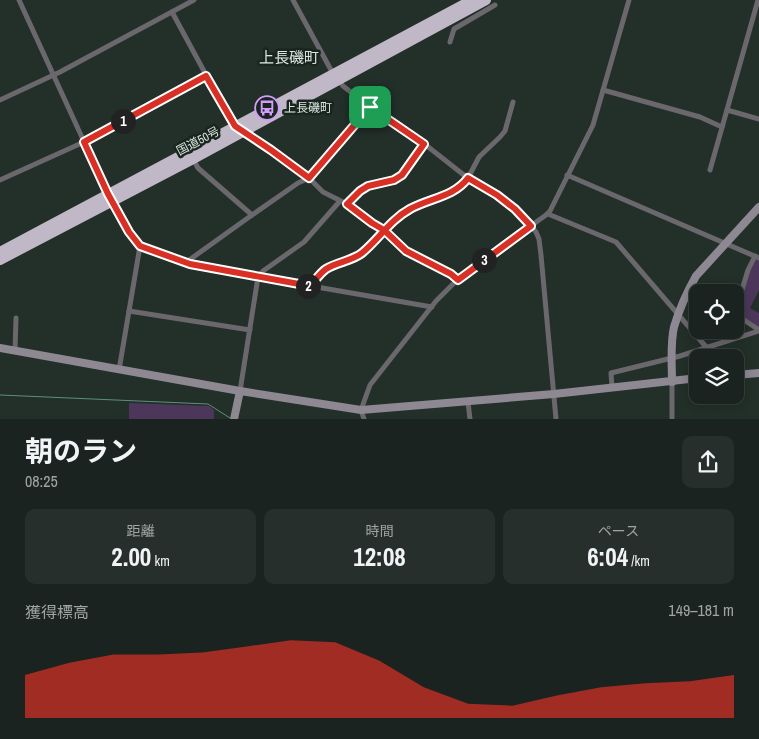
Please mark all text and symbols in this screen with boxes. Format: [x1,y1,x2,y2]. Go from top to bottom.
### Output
district label: 上長磯町 [259,47,319,68]
pin [349,86,391,128]
icon: arrive [356,93,384,121]
bus stop icon: 上長磯町 [254,95,280,121]
place label: 上長磯町 [284,100,332,116]
pin: 1 [110,108,136,134]
text: 1 [120,112,127,130]
street label: 国道50号 [174,123,222,159]
pin: 3 [472,248,496,272]
text: 3 [481,251,488,269]
pin: 2 [296,274,320,298]
text: 2 [305,277,312,295]
map controls [689,284,744,404]
button: locate [689,284,744,339]
button: layers [689,349,744,404]
text: 朝のラン [25,432,137,470]
button: share [682,436,734,488]
text: 08:25 [25,470,58,492]
text: 距離 [127,522,155,540]
text: 時間 [366,522,394,540]
text: ペース [598,522,639,540]
text: 2.00 [111,540,151,574]
text: 12:08 [353,540,406,574]
text: 6:04 [587,540,628,574]
text: km [151,552,170,570]
text: /km [628,552,650,570]
text: 149–181 m [668,599,734,621]
text: 獲得標高 [25,601,89,623]

